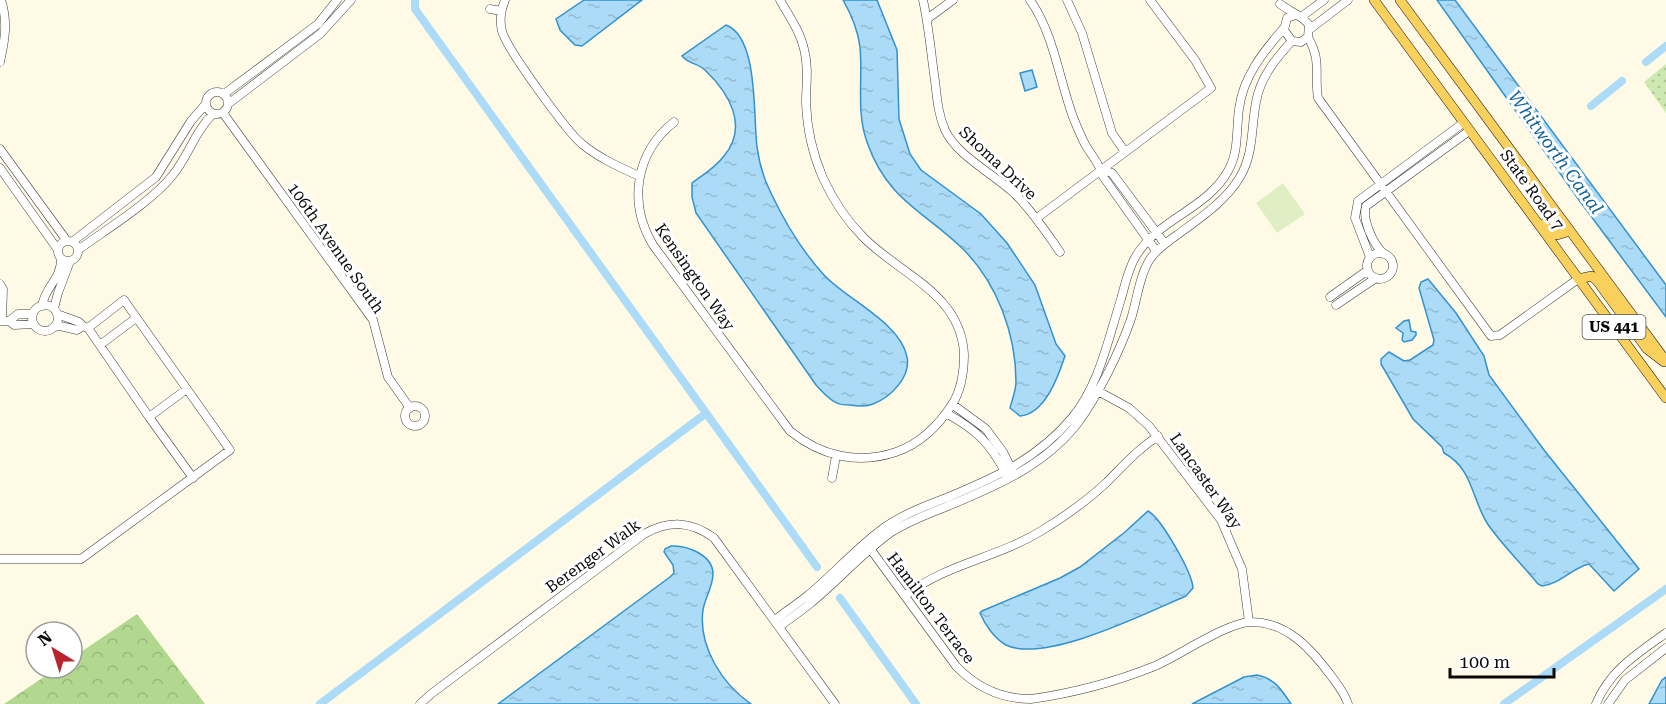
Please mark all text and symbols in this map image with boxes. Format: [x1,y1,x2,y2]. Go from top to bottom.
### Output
water label: Whitworth Canal [1504,86,1608,218]
street label: Shoma Drive [955,122,1041,204]
street label: State Road 7 [1496,146,1568,234]
street label: 106th Avenue South [284,179,388,317]
street label: Kensington Way [651,220,739,335]
road number: US 441 [1582,315,1646,339]
street label: Lancaster Way [1166,429,1246,533]
street label: Berenger Walk [542,515,644,597]
street label: Hamilton Terrace [883,549,979,667]
north arrow [24,620,84,680]
text: N [34,627,56,650]
scale bar [1450,641,1554,679]
text: 100 m [1459,651,1510,672]

